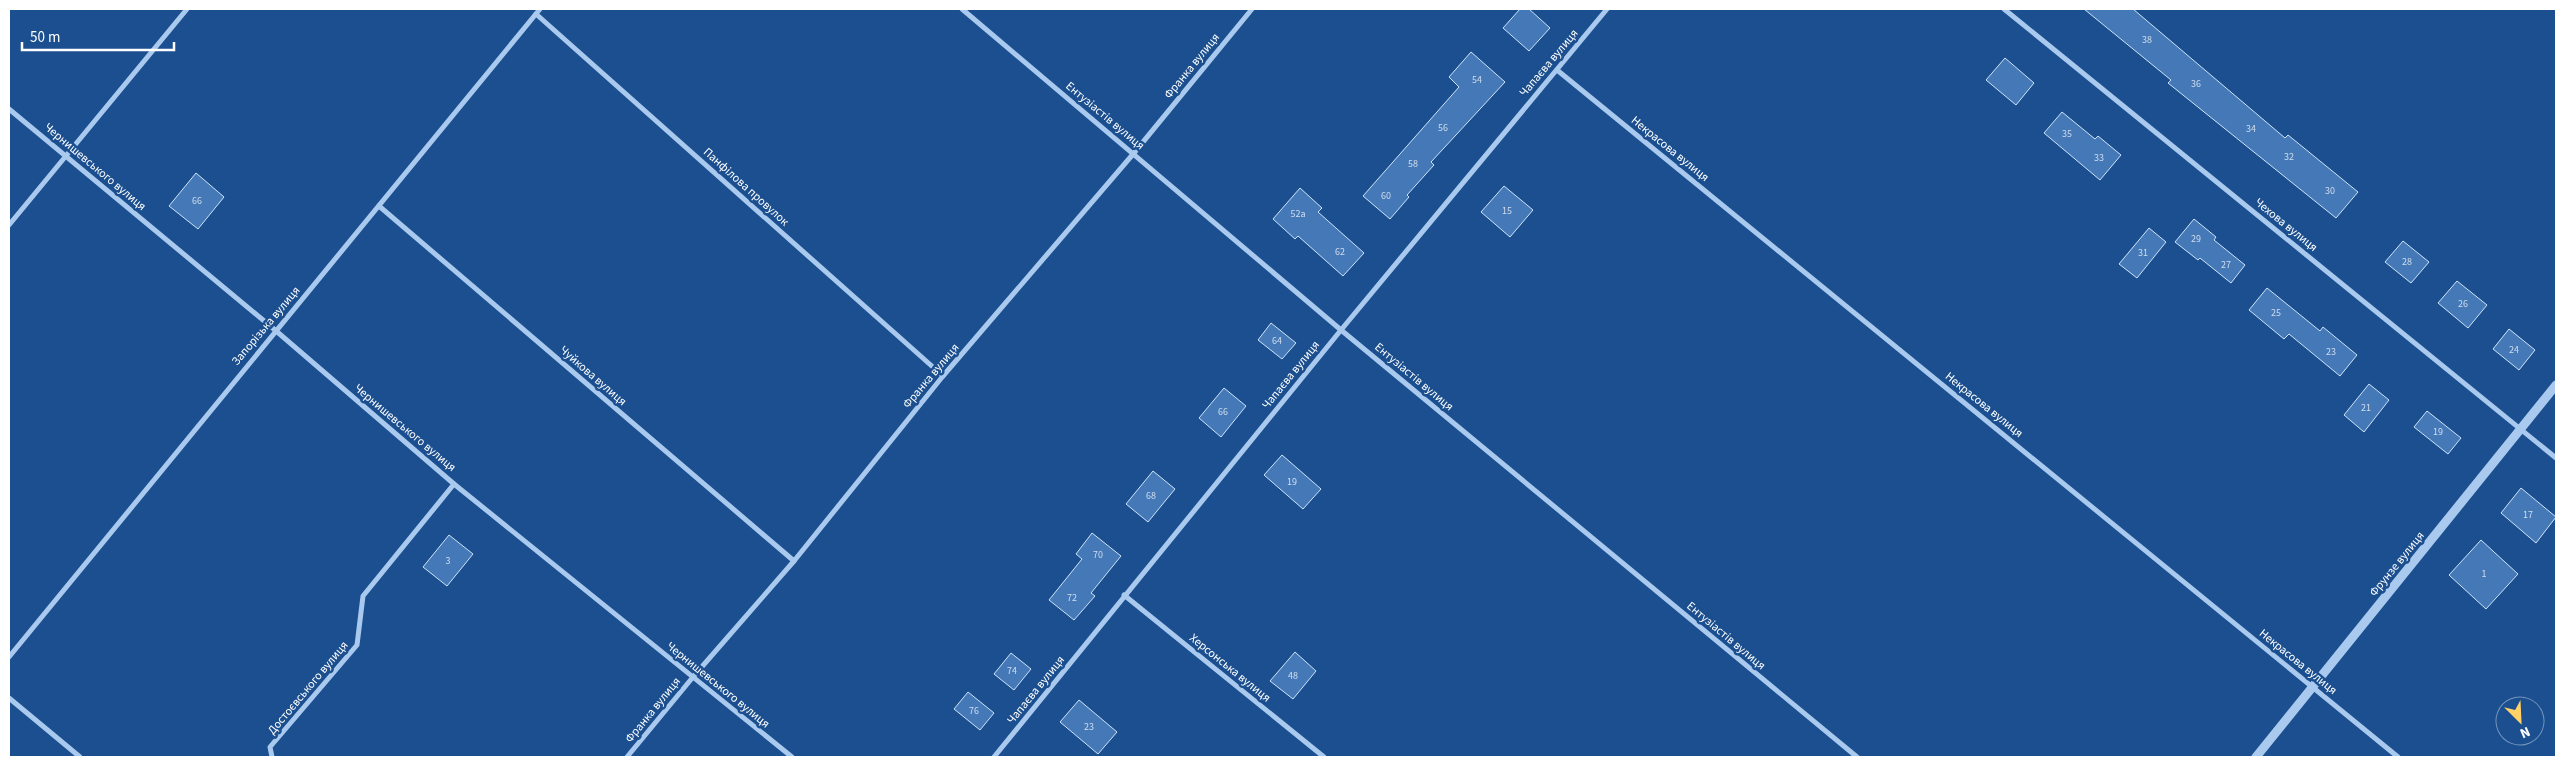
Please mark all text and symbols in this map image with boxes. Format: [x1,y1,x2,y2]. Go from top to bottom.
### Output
scale bar [22,20,175,52]
street label: Чапаєва вулиця [1516,26,1582,100]
text: 50 m [30,27,60,48]
street label: Франка вулиця [1160,30,1224,102]
house number: 38 [2142,33,2152,47]
house number: 54 [1472,73,1482,87]
house number: 36 [2191,77,2201,91]
street label: Ентузіастів вулиця [1062,78,1148,154]
street label: Некрасова вулиця [1627,112,1713,186]
street label: Чернишевського вулиця [40,119,150,215]
house number: 56 [1438,121,1448,135]
house number: 34 [2246,122,2256,136]
house number: 35 [2062,127,2072,141]
street label: Панфілова провулок [699,144,793,230]
house number: 32 [2284,150,2294,164]
house number: 33 [2094,151,2104,165]
house number: 58 [1408,157,1418,171]
house number: 30 [2325,184,2335,198]
house number: 60 [1381,189,1391,203]
house number: 66 [192,194,202,208]
street label: Чехова вулиця [2251,194,2321,256]
house number: 15 [1502,204,1512,218]
house number: 52а [1291,207,1305,221]
house number: 29 [2191,232,2201,246]
house number: 62 [1335,245,1345,259]
house number: 31 [2138,246,2148,260]
house number: 28 [2402,255,2412,269]
house number: 27 [2221,258,2231,272]
street label: Запорізька вулиця [228,283,304,369]
house number: 26 [2458,297,2468,311]
house number: 25 [2271,306,2281,320]
house number: 64 [1272,334,1282,348]
street label: Чапаєва вулиця [1258,337,1324,413]
street label: Ентузіастів вулиця [1371,339,1457,415]
street label: Франка вулиця [899,340,963,412]
street label: Чуйкова вулиця [556,342,630,410]
house number: 24 [2509,343,2519,357]
house number: 23 [2326,345,2336,359]
street label: Некрасова вулиця [1941,368,2027,442]
street label: Чернишевського вулиця [350,380,460,476]
house number: 21 [2361,401,2371,415]
house number: 66 [1218,405,1228,419]
house number: 19 [2433,425,2443,439]
house number: 19 [1287,475,1297,489]
house number: 68 [1146,489,1156,503]
house number: 17 [2523,508,2533,522]
street label: Фрунзе вулиця [2365,528,2429,600]
house number: 70 [1093,548,1103,562]
house number: 3 [446,554,451,568]
house number: 1 [2482,567,2487,581]
house number: 72 [1067,591,1077,605]
street label: Ентузіастів вулиця [1683,598,1769,674]
street label: Некрасова вулиця [2255,625,2341,699]
street label: Херсонська вулиця [1186,630,1274,706]
street label: Достоєвського вулиця [264,638,352,738]
street label: Чернишевського вулиця [663,638,773,732]
street label: Чапаєва вулиця [1003,652,1069,728]
house number: 74 [1007,664,1017,678]
house number: 48 [1288,669,1298,683]
street label: Франка вулиця [621,674,685,746]
north arrow [2495,696,2545,746]
house number: 76 [969,704,979,718]
house number: 23 [1084,720,1094,734]
text: N [2517,721,2533,743]

